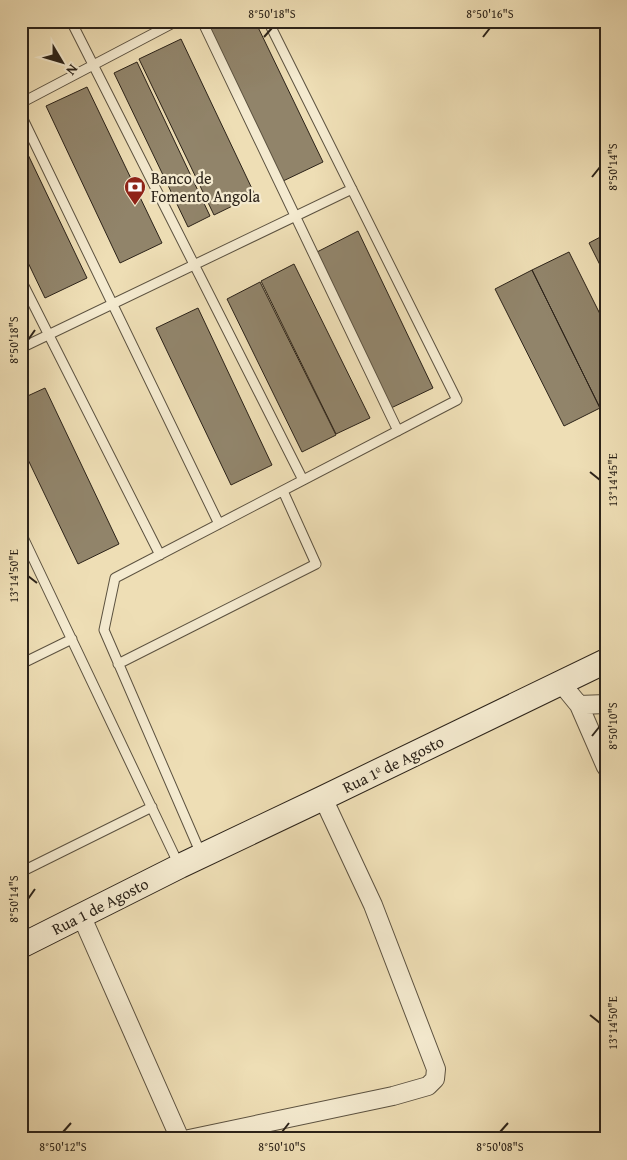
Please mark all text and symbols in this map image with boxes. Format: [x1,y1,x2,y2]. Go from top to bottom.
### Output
text: 8°50'18"S [248,5,296,22]
text: 8°50'16"S [466,5,514,22]
north arrow [38,38,88,88]
text: N [61,60,83,80]
text: 8°50'14"S [604,143,621,191]
place label: Banco de Fomento Angola [151,166,261,208]
bank icon: Banco de Fomento Angola [123,175,147,206]
text: 8°50'18"S [5,316,22,364]
text: 13°14'45"E [604,453,621,507]
text: 13°14'50"E [5,549,22,603]
text: 8°50'10"S [604,702,621,750]
street label: Rua 1º de Agosto [338,729,448,799]
street label: Rua 1 de Agosto [47,871,153,941]
text: 8°50'14"S [5,875,22,923]
text: 13°14'50"E [604,996,621,1050]
text: 8°50'12"S [39,1138,87,1155]
text: 8°50'10"S [258,1138,306,1155]
text: 8°50'08"S [476,1138,524,1155]

